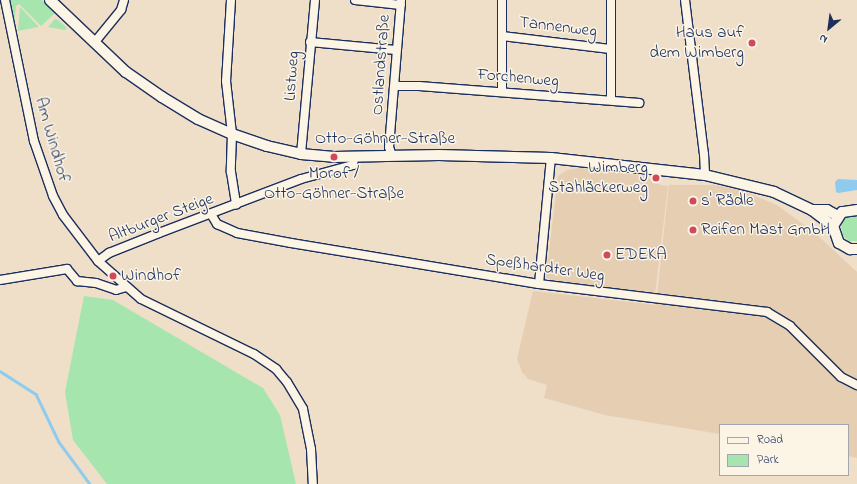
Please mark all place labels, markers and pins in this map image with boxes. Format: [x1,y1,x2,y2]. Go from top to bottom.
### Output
place label: Haus auf dem Wimberg [650,23,744,63]
marker: Haus auf dem Wimberg [747,38,757,48]
marker: Morof / Otto-Göhner-Straße [329,152,339,162]
place label: Wimberg Stahläckerweg [548,158,648,198]
place label: Morof / Otto-Göhner-Straße [264,164,404,204]
marker: Wimberg Stahläckerweg [651,173,661,183]
place label: s' Rädle [701,191,754,211]
marker: s' Rädle [688,196,698,206]
place label: Reifen Mast GmbH [701,220,830,240]
marker: Reifen Mast GmbH [688,225,698,235]
place label: EDEKA [615,245,667,265]
marker: EDEKA [602,250,612,260]
place label: Windhof [121,266,181,286]
marker: Windhof [108,271,118,281]

